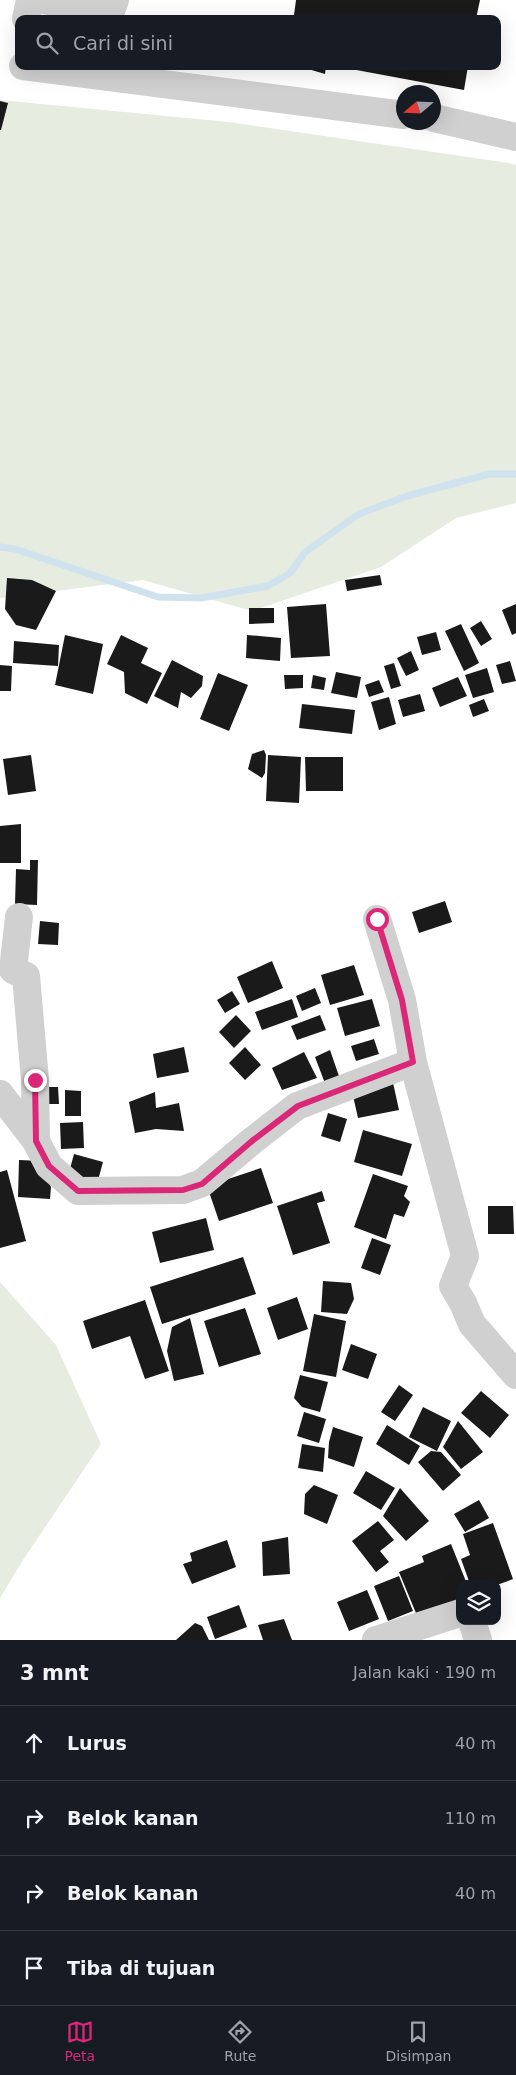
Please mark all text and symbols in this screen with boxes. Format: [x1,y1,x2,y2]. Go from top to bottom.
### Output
search box [15,15,501,70]
icon: search [33,29,61,57]
text: Cari di sini [73,32,173,54]
north arrow [396,85,441,130]
route start [366,908,389,931]
route end [24,1069,47,1092]
map controls [456,1580,501,1625]
button: layers [456,1580,501,1625]
text: 3 mnt [20,1661,89,1685]
text: Jalan kaki · 190 m [353,1663,496,1682]
icon: ahead [20,1729,48,1757]
text: Lurus [67,1732,127,1754]
text: 40 m [455,1734,496,1753]
icon: right [20,1804,48,1832]
text: Belok kanan [67,1807,199,1829]
text: 110 m [445,1809,496,1828]
icon: right [20,1879,48,1907]
text: Belok kanan [67,1882,199,1904]
text: 40 m [455,1884,496,1903]
icon: arrive [20,1954,48,1982]
text: Tiba di tujuan [67,1957,215,1979]
tab: Peta [65,2018,95,2064]
tab: Rute [224,2018,256,2064]
tab: Disimpan [386,2018,451,2064]

